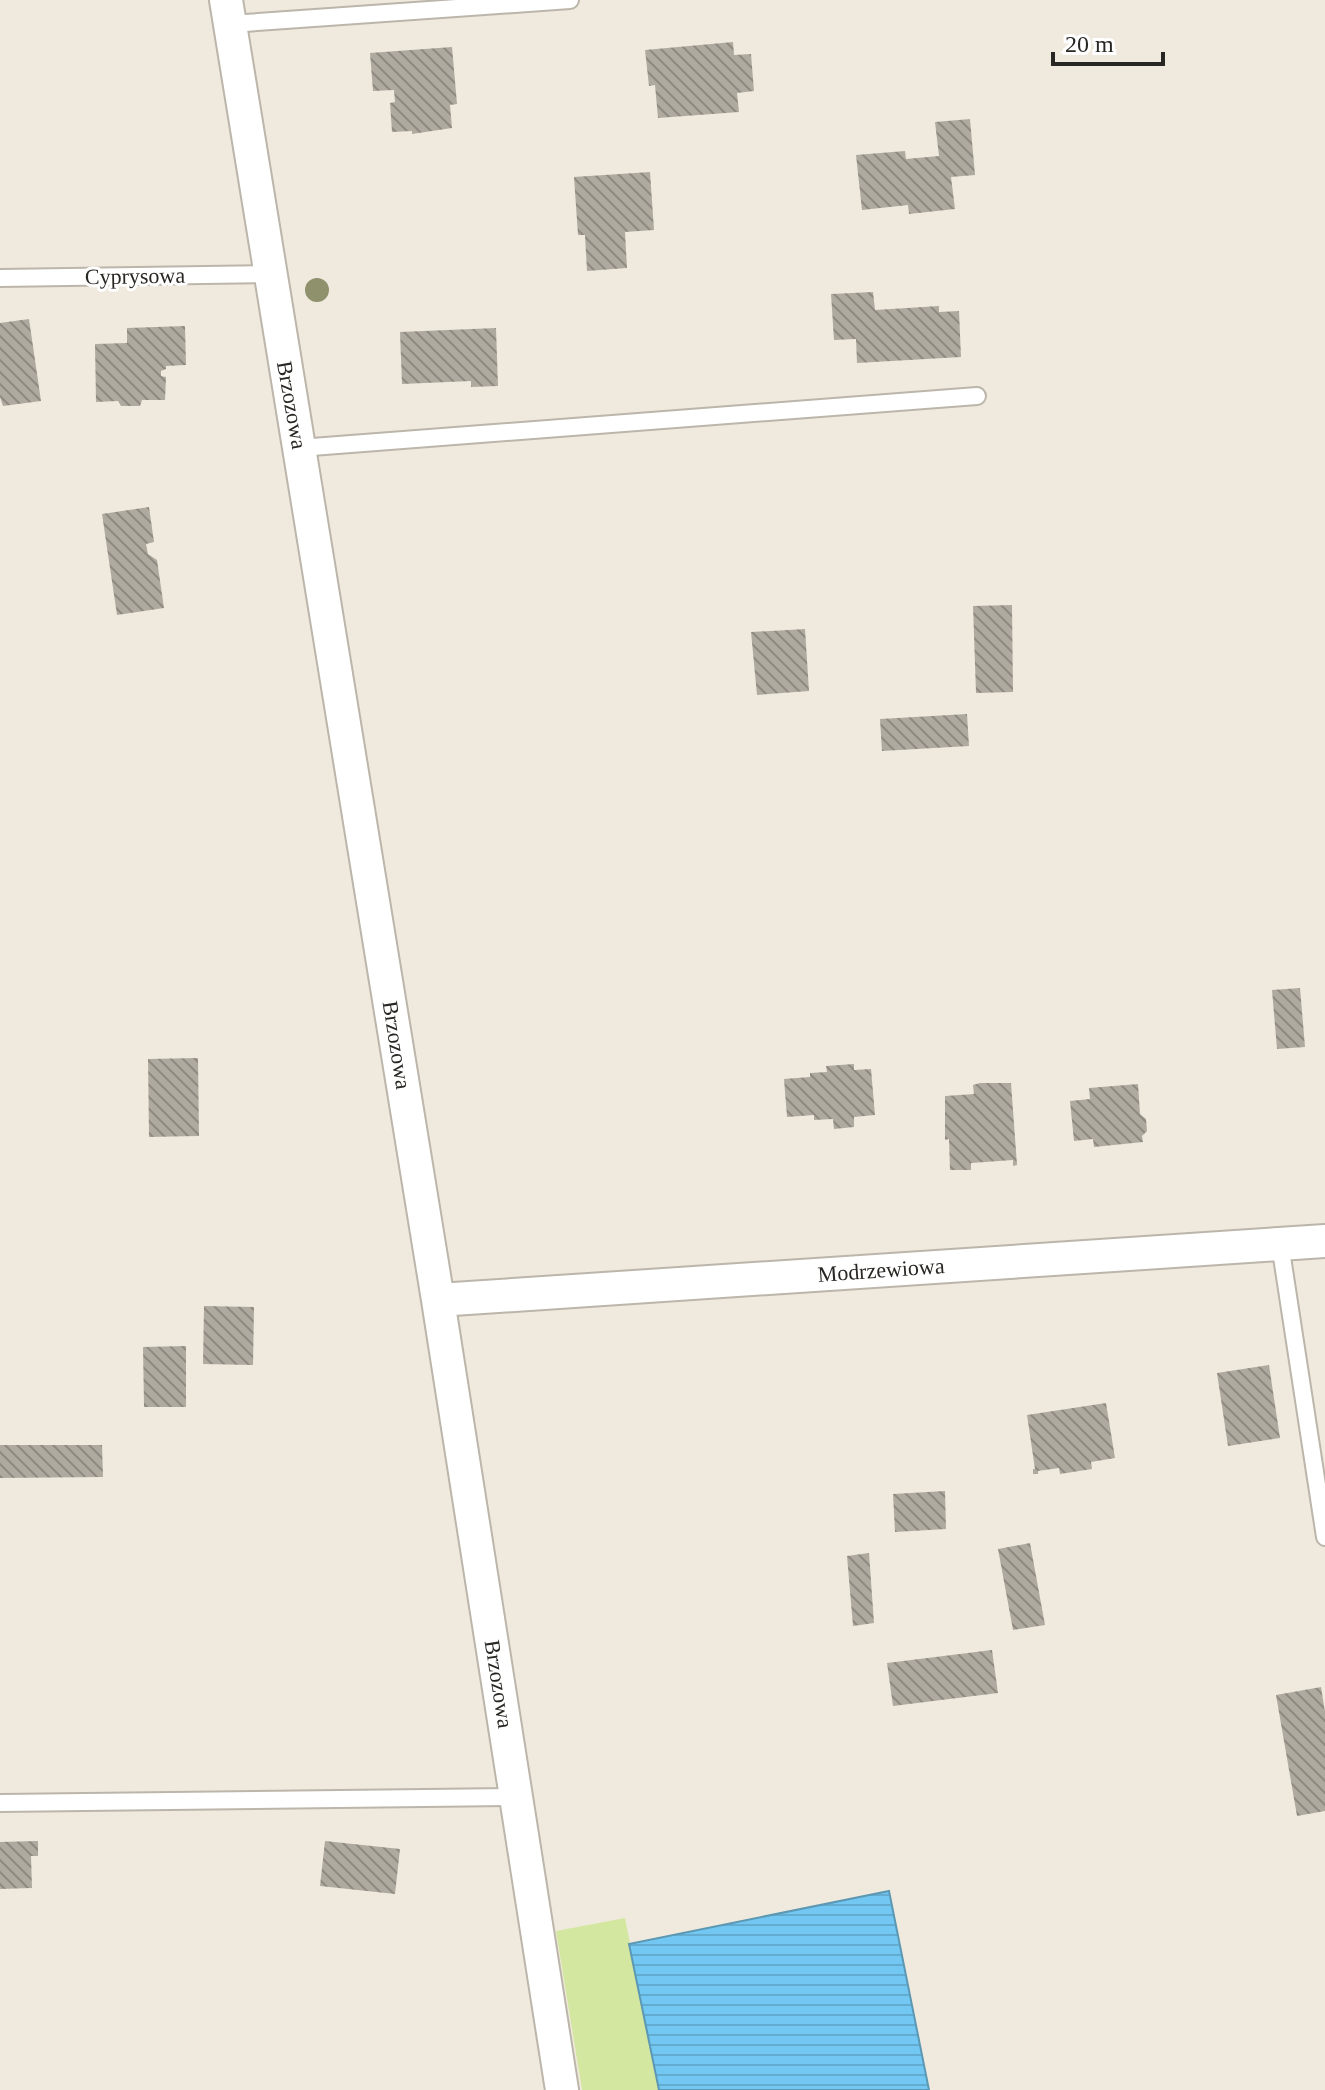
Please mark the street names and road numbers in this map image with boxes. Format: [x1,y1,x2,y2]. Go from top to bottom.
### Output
street label: Cyprysowa [85,263,186,289]
street label: Brzozowa [272,359,312,451]
street label: Brzozowa [378,999,416,1091]
street label: Modrzewiowa [817,1253,945,1287]
street label: Brzozowa [480,1638,518,1730]

